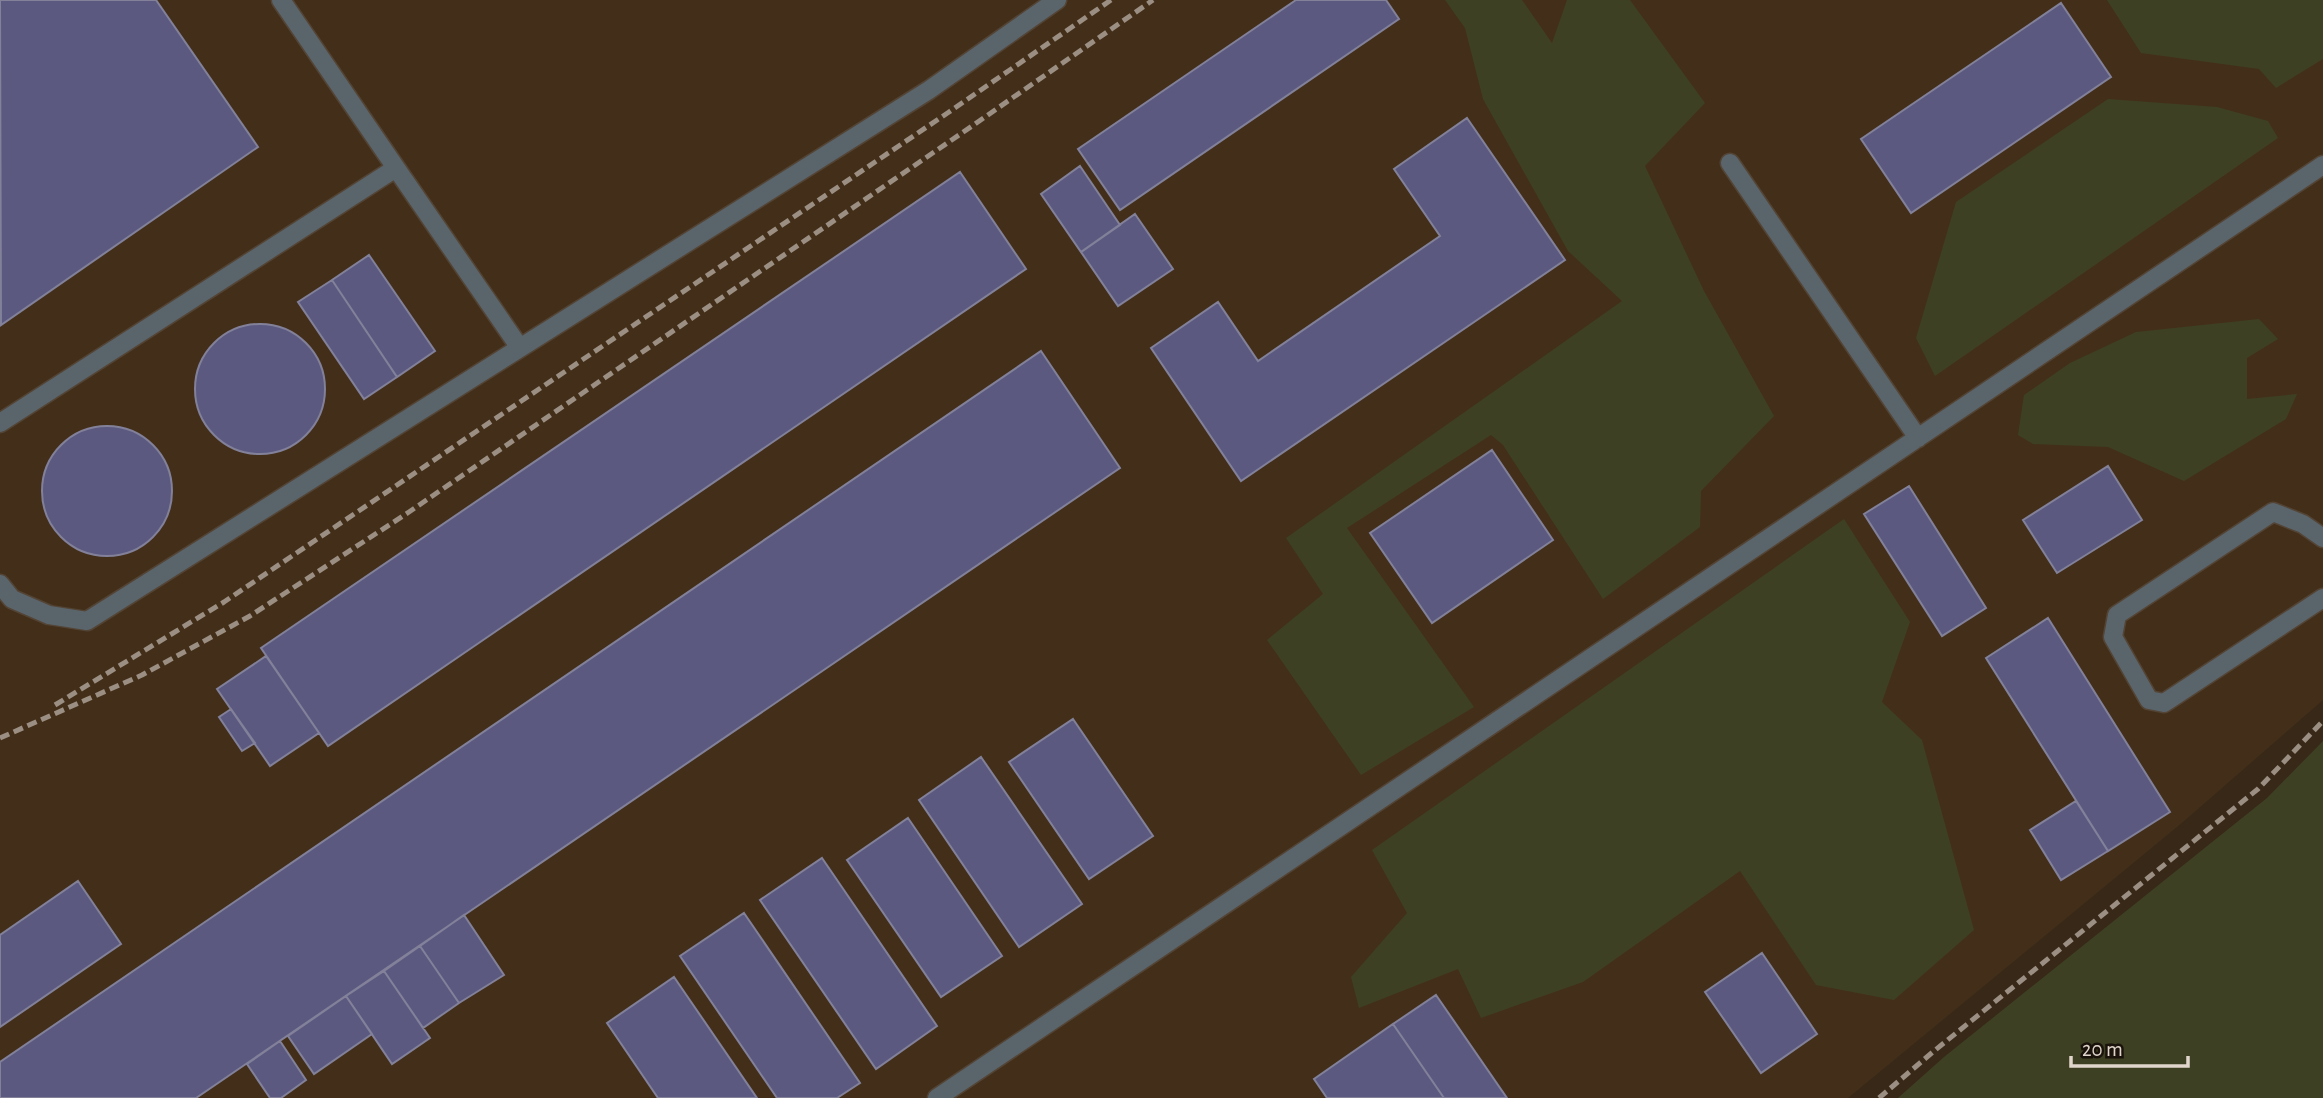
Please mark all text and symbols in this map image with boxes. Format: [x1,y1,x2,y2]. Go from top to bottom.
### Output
scale bar [2071,1024,2188,1068]
text: 20 m [2082,1039,2123,1060]

